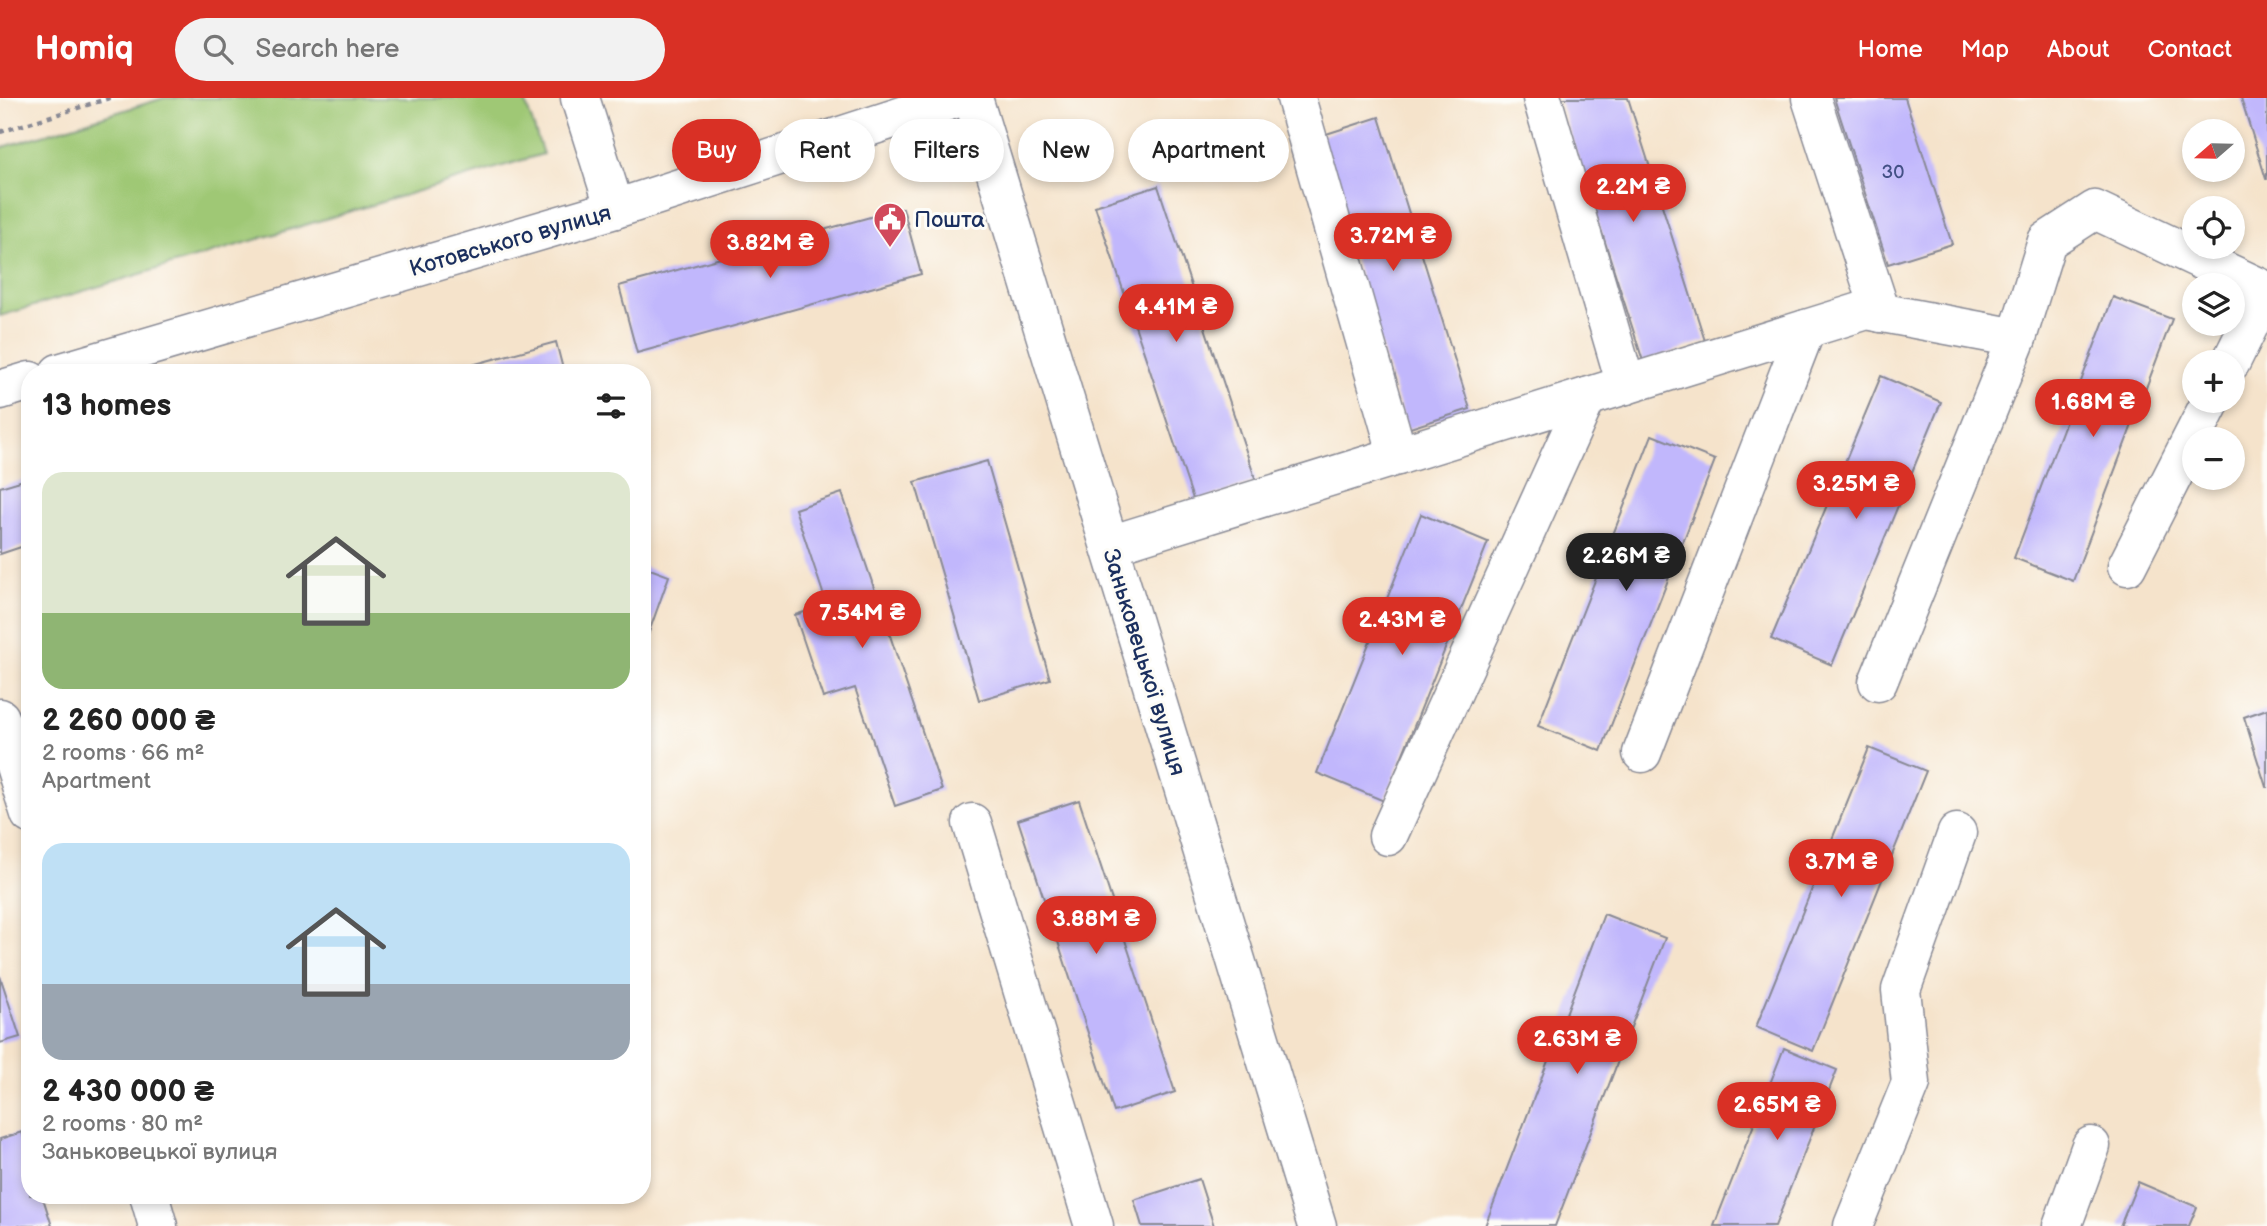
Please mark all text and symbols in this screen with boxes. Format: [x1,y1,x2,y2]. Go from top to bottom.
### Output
search box [175,18,665,81]
text: Homiq [35,29,133,69]
icon: search [199,30,237,68]
text: Search here [255,34,400,65]
text: Home [1858,35,1923,64]
text: Map [1961,35,2009,64]
text: About [2047,35,2109,64]
text: Contact [2147,35,2232,64]
chip: Buy [672,119,761,182]
chip: Rent [775,119,875,182]
chip: Filters [889,119,1004,182]
chip: New [1018,119,1114,182]
chip: Apartment [1128,119,1289,182]
north arrow [2182,119,2245,182]
map controls [2182,119,2245,490]
house number: 30 [1882,161,1904,184]
pin: 2.2M ₴ [1576,164,1690,224]
text: 2.2M ₴ [1596,173,1670,201]
button: locate [2182,196,2245,259]
street label: Котовського вулиця [406,199,614,283]
public building icon: Пошта [871,200,909,249]
place label: Пошта [914,206,985,234]
pin: 3.72M ₴ [1328,214,1458,273]
pin: 3.82M ₴ [705,220,835,280]
text: 3.72M ₴ [1350,222,1436,250]
text: 3.82M ₴ [726,229,814,257]
button: layers [2182,273,2245,336]
pin: 4.41M ₴ [1111,285,1241,344]
text: 4.41M ₴ [1135,293,1217,321]
button: + [2182,350,2245,413]
pin: 1.68M ₴ [2028,380,2158,439]
icon: filters [592,387,630,425]
text: 13 homes [42,388,171,424]
text: 1.68M ₴ [2051,388,2135,416]
button: − [2182,427,2245,490]
pin: 3.25M ₴ [1791,462,1921,521]
text: 3.25M ₴ [1813,470,1899,498]
icon: home [273,518,399,644]
pin: 2.26M ₴ [1561,533,1691,593]
text: 2.26M ₴ [1582,542,1670,570]
street label: Заньковецької вулиця [1096,546,1192,779]
pin: 7.54M ₴ [797,590,927,650]
pin: 2.43M ₴ [1337,598,1467,657]
text: 7.54M ₴ [819,599,905,627]
text: 2.43M ₴ [1358,606,1446,634]
text: 2 260 000 ₴ [42,703,215,739]
text: 2 rooms · 66 m² [42,739,204,767]
text: Apartment [42,767,151,795]
pin: 3.7M ₴ [1784,840,1898,899]
text: 3.7M ₴ [1805,848,1877,876]
icon: home [273,889,399,1015]
pin: 3.88M ₴ [1031,896,1161,956]
text: 3.88M ₴ [1052,905,1140,933]
pin: 2.63M ₴ [1512,1016,1642,1076]
text: 2.63M ₴ [1533,1025,1621,1053]
text: 2 430 000 ₴ [42,1074,214,1110]
pin: 2.65M ₴ [1712,1082,1842,1142]
text: 2.65M ₴ [1733,1091,1821,1119]
text: 2 rooms · 80 m² [42,1110,203,1138]
text: Заньковецької вулиця [42,1138,277,1166]

